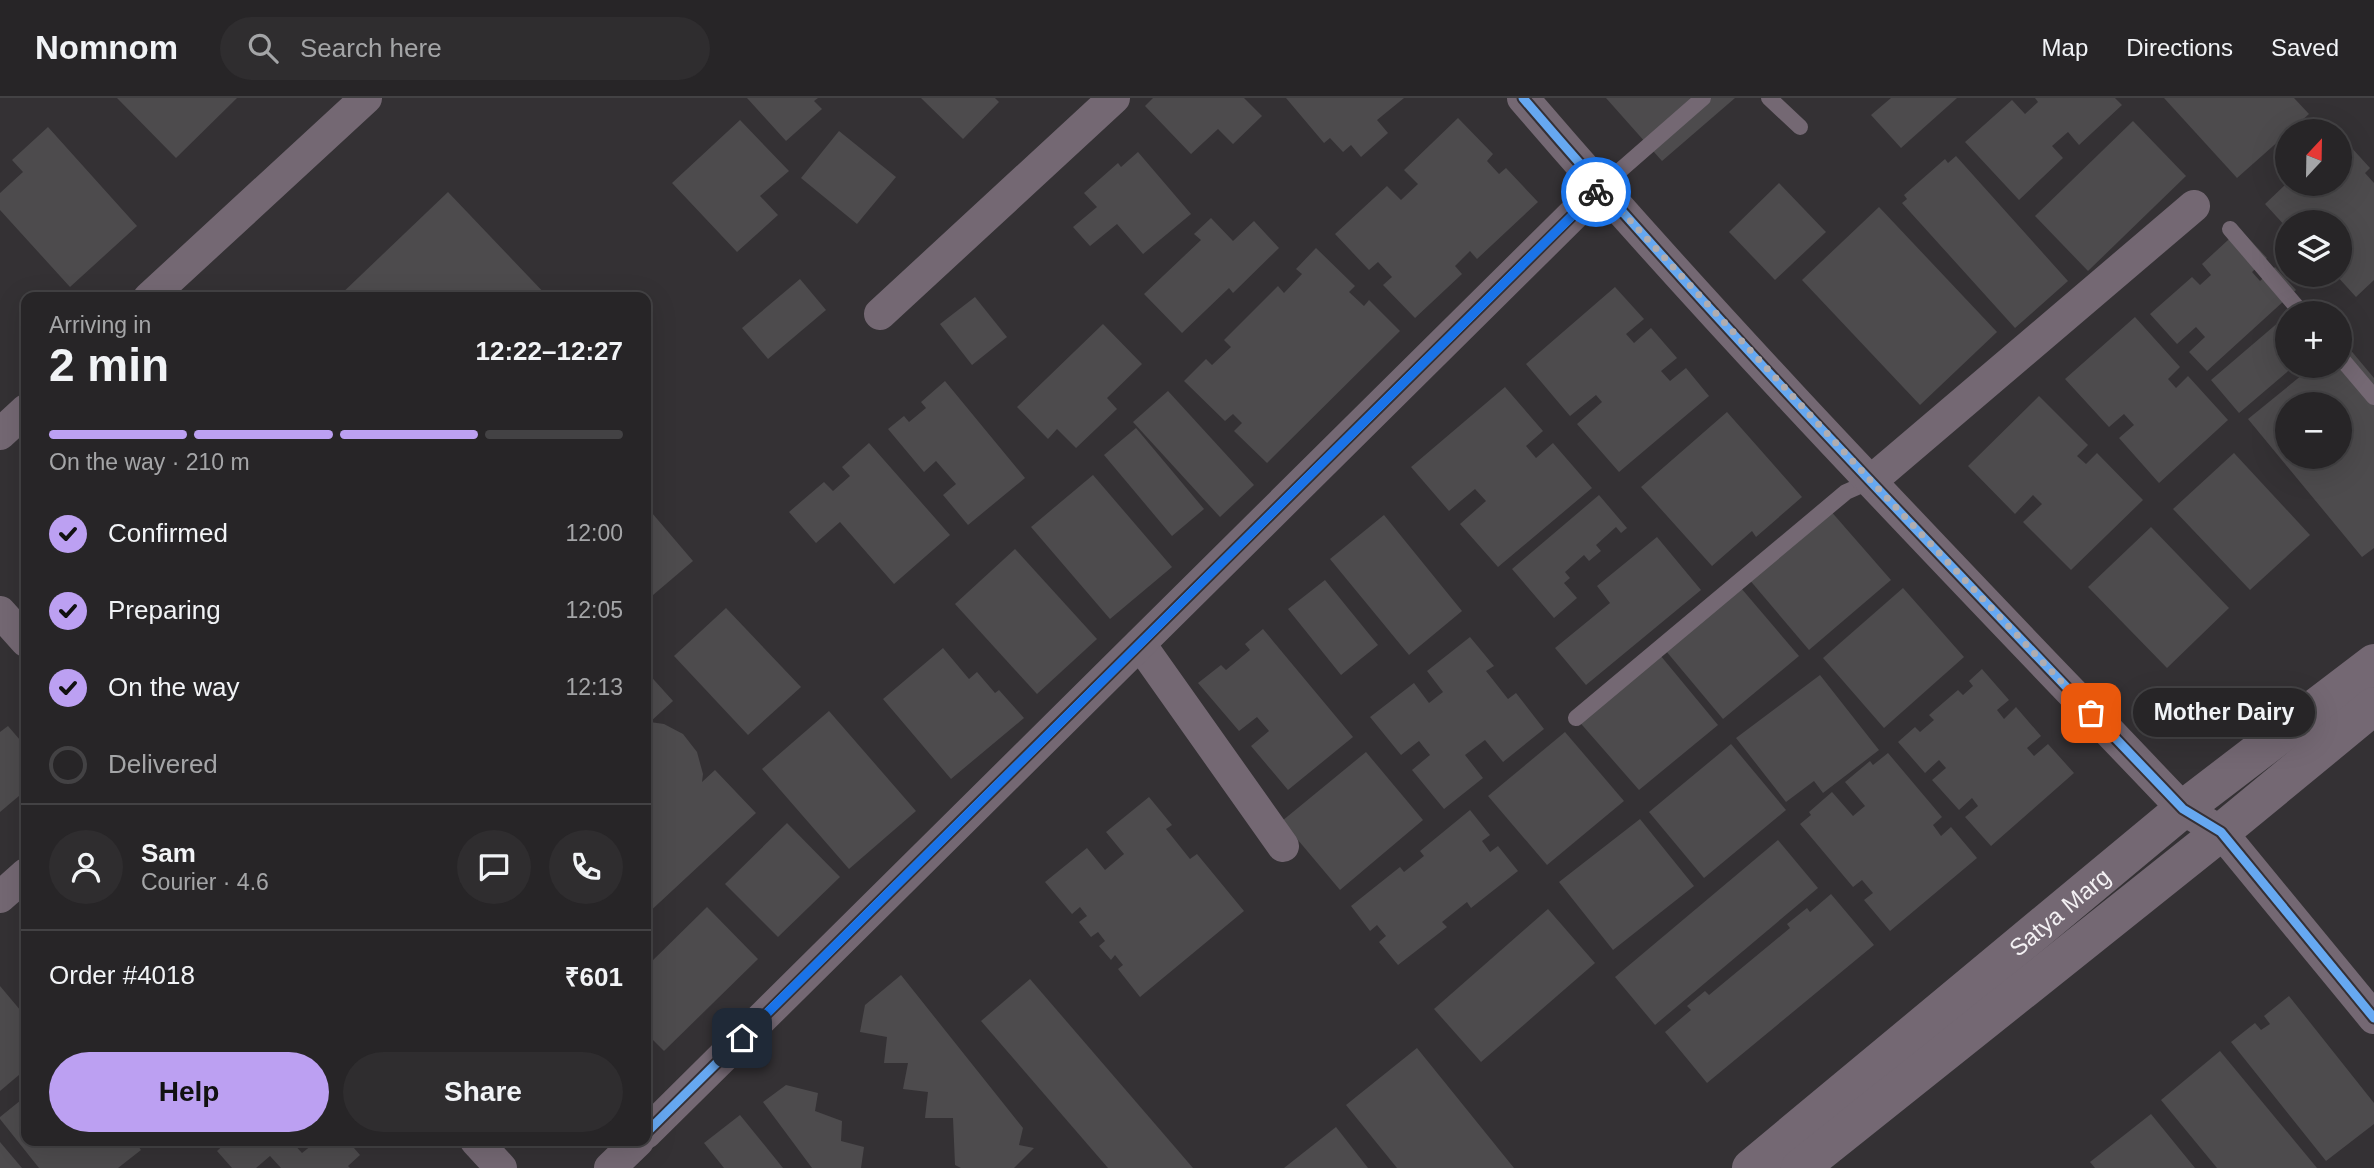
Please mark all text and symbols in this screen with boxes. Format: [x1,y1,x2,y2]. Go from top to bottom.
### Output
search box [220,17,710,80]
text: Nomnom [35,29,178,66]
icon: search [244,29,282,67]
text: Search here [300,33,442,63]
text: Map [2042,34,2088,61]
text: Directions [2126,34,2233,61]
text: Saved [2271,34,2339,61]
north arrow [2275,119,2352,196]
map controls [2275,119,2352,469]
courier [1561,157,1631,227]
icon: bike [1577,173,1615,211]
button: layers [2275,210,2352,287]
button: + [2275,301,2352,378]
text: Arriving in [49,312,151,338]
text: 12:22–12:27 [476,336,623,366]
text: 2 min [49,339,169,391]
button: − [2275,392,2352,469]
text: On the way · 210 m [49,449,250,475]
icon: check [49,515,87,553]
text: Confirmed [108,518,228,548]
text: 12:00 [565,520,623,546]
icon: check [49,592,87,630]
text: Preparing [108,595,221,625]
text: 12:05 [565,597,623,623]
icon: check [49,669,87,707]
text: On the way [108,672,240,702]
text: 12:13 [565,674,623,700]
pin [2061,683,2121,743]
callout: Mother Dairy [2133,688,2315,738]
icon: bag [2072,694,2110,732]
text: Mother Dairy [2154,699,2294,725]
text: Delivered [108,749,218,779]
button: person [49,830,123,904]
button: chat [457,830,531,904]
button: phone [549,830,623,904]
text: Sam [141,838,196,868]
street label: Satya Marg [2004,862,2115,961]
text: Courier · 4.6 [141,869,269,895]
text: Order #4018 [49,960,195,990]
text: ₹601 [565,962,623,992]
pin [712,1008,772,1068]
icon: home [723,1019,761,1057]
button: Help [49,1052,329,1132]
button: Share [343,1052,623,1132]

